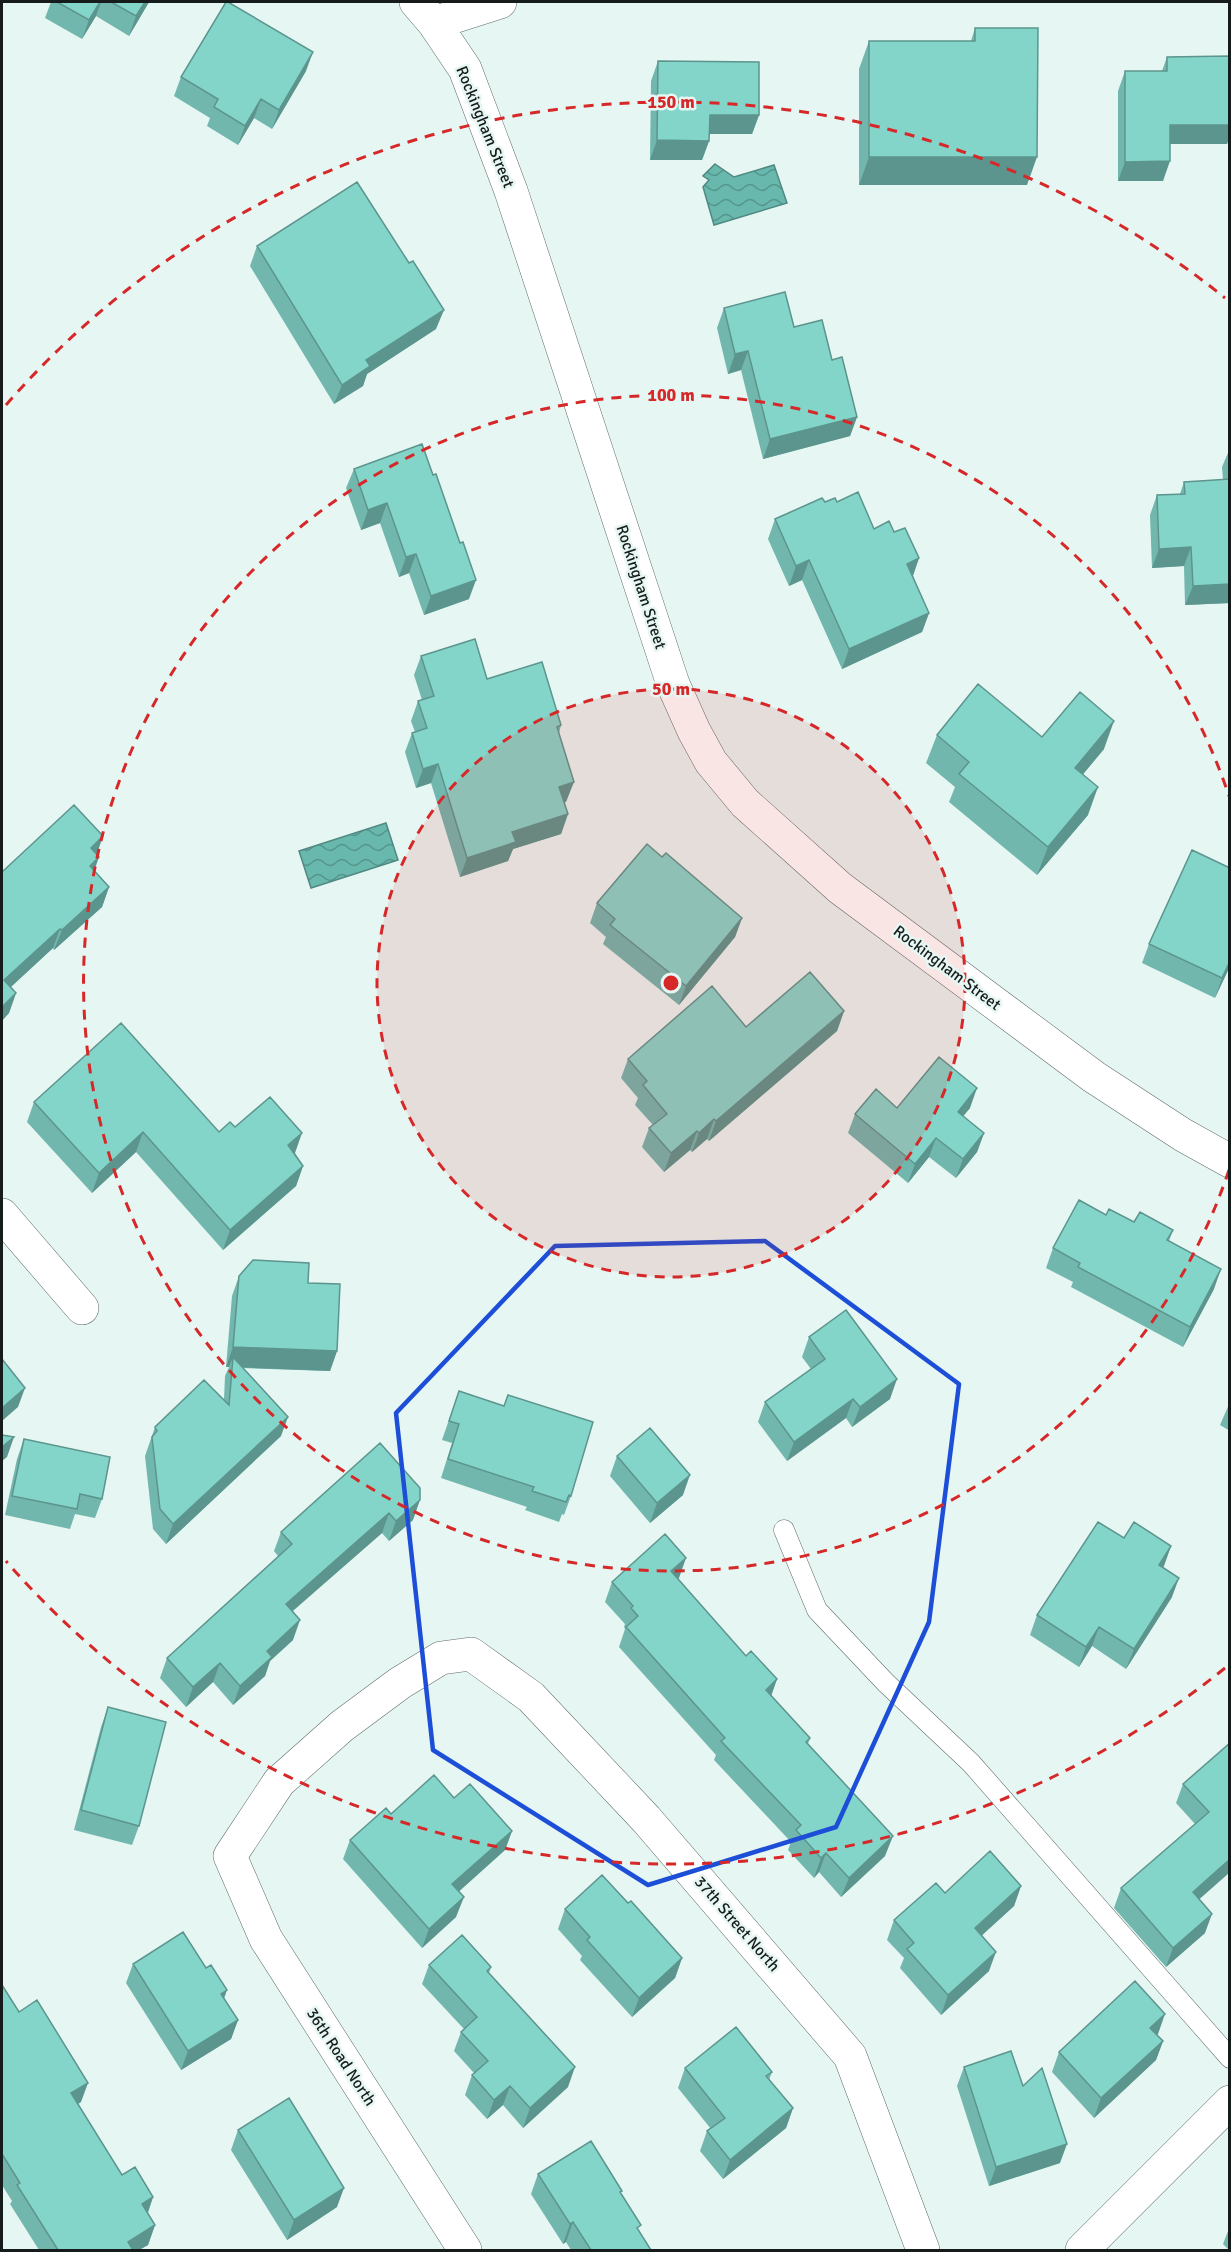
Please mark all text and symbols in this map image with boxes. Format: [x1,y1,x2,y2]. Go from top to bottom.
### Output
street label: Rockingham Street [451,63,519,191]
text: 150 m [647,91,695,113]
text: 100 m [647,384,695,406]
street label: Rockingham Street [611,522,671,652]
text: 50 m [652,678,690,700]
street label: Rockingham Street [889,921,1005,1015]
centre of rings [661,973,681,993]
street label: 37th Street North [690,1872,784,1976]
street label: 36th Road North [302,2004,380,2110]

